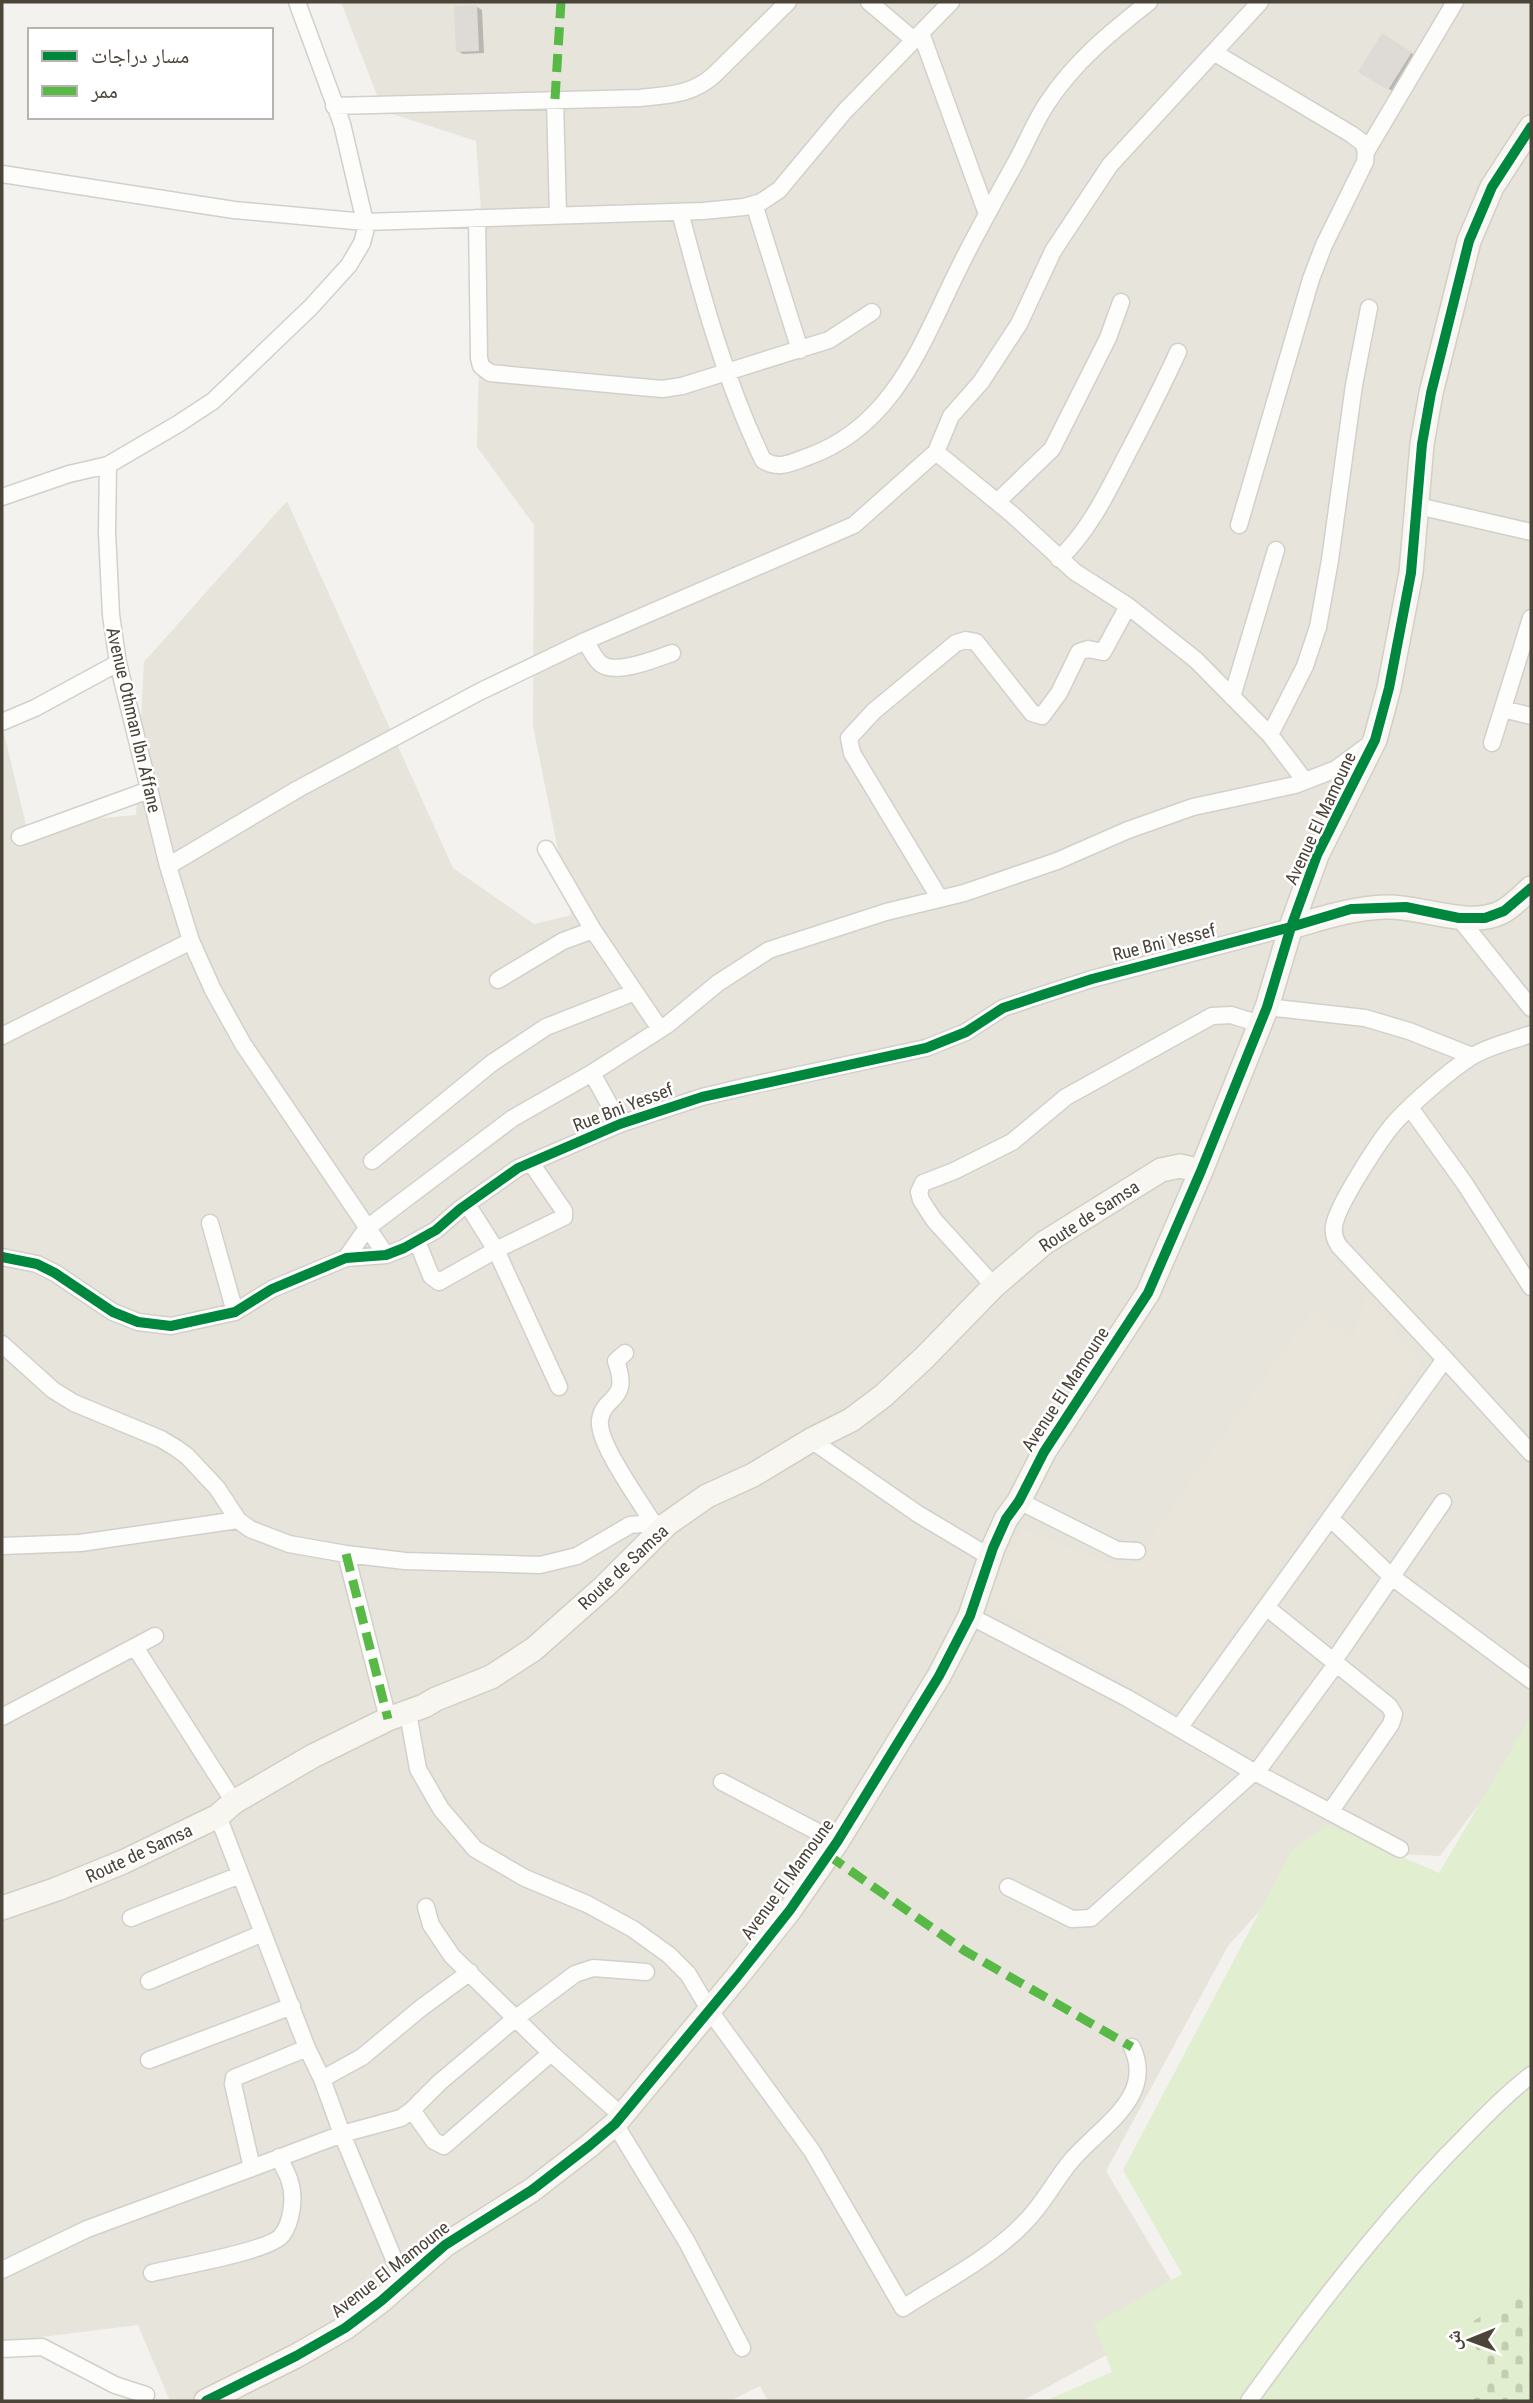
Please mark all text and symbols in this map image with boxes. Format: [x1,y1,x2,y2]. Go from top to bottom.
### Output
legend [28,28,273,119]
text: مسار دراجات [91,44,189,68]
text: ممر [90,79,118,103]
street label: Avenue Othman Ibn Affane [102,625,166,815]
street label: Avenue El Mamoune [1280,748,1360,888]
street label: Rue Bni Yessef [1110,919,1218,965]
street label: Rue Bni Yessef [570,1078,676,1136]
street label: Route de Samsa [1035,1176,1143,1256]
street label: Avenue El Mamoune [1017,1323,1113,1455]
street label: Route de Samsa [574,1520,672,1614]
street label: Avenue El Mamoune [736,1815,838,1943]
street label: Route de Samsa [82,1819,196,1887]
street label: Avenue El Mamoune [327,2216,453,2322]
north arrow [1435,2305,1505,2375]
text: ش [1442,2330,1465,2351]

